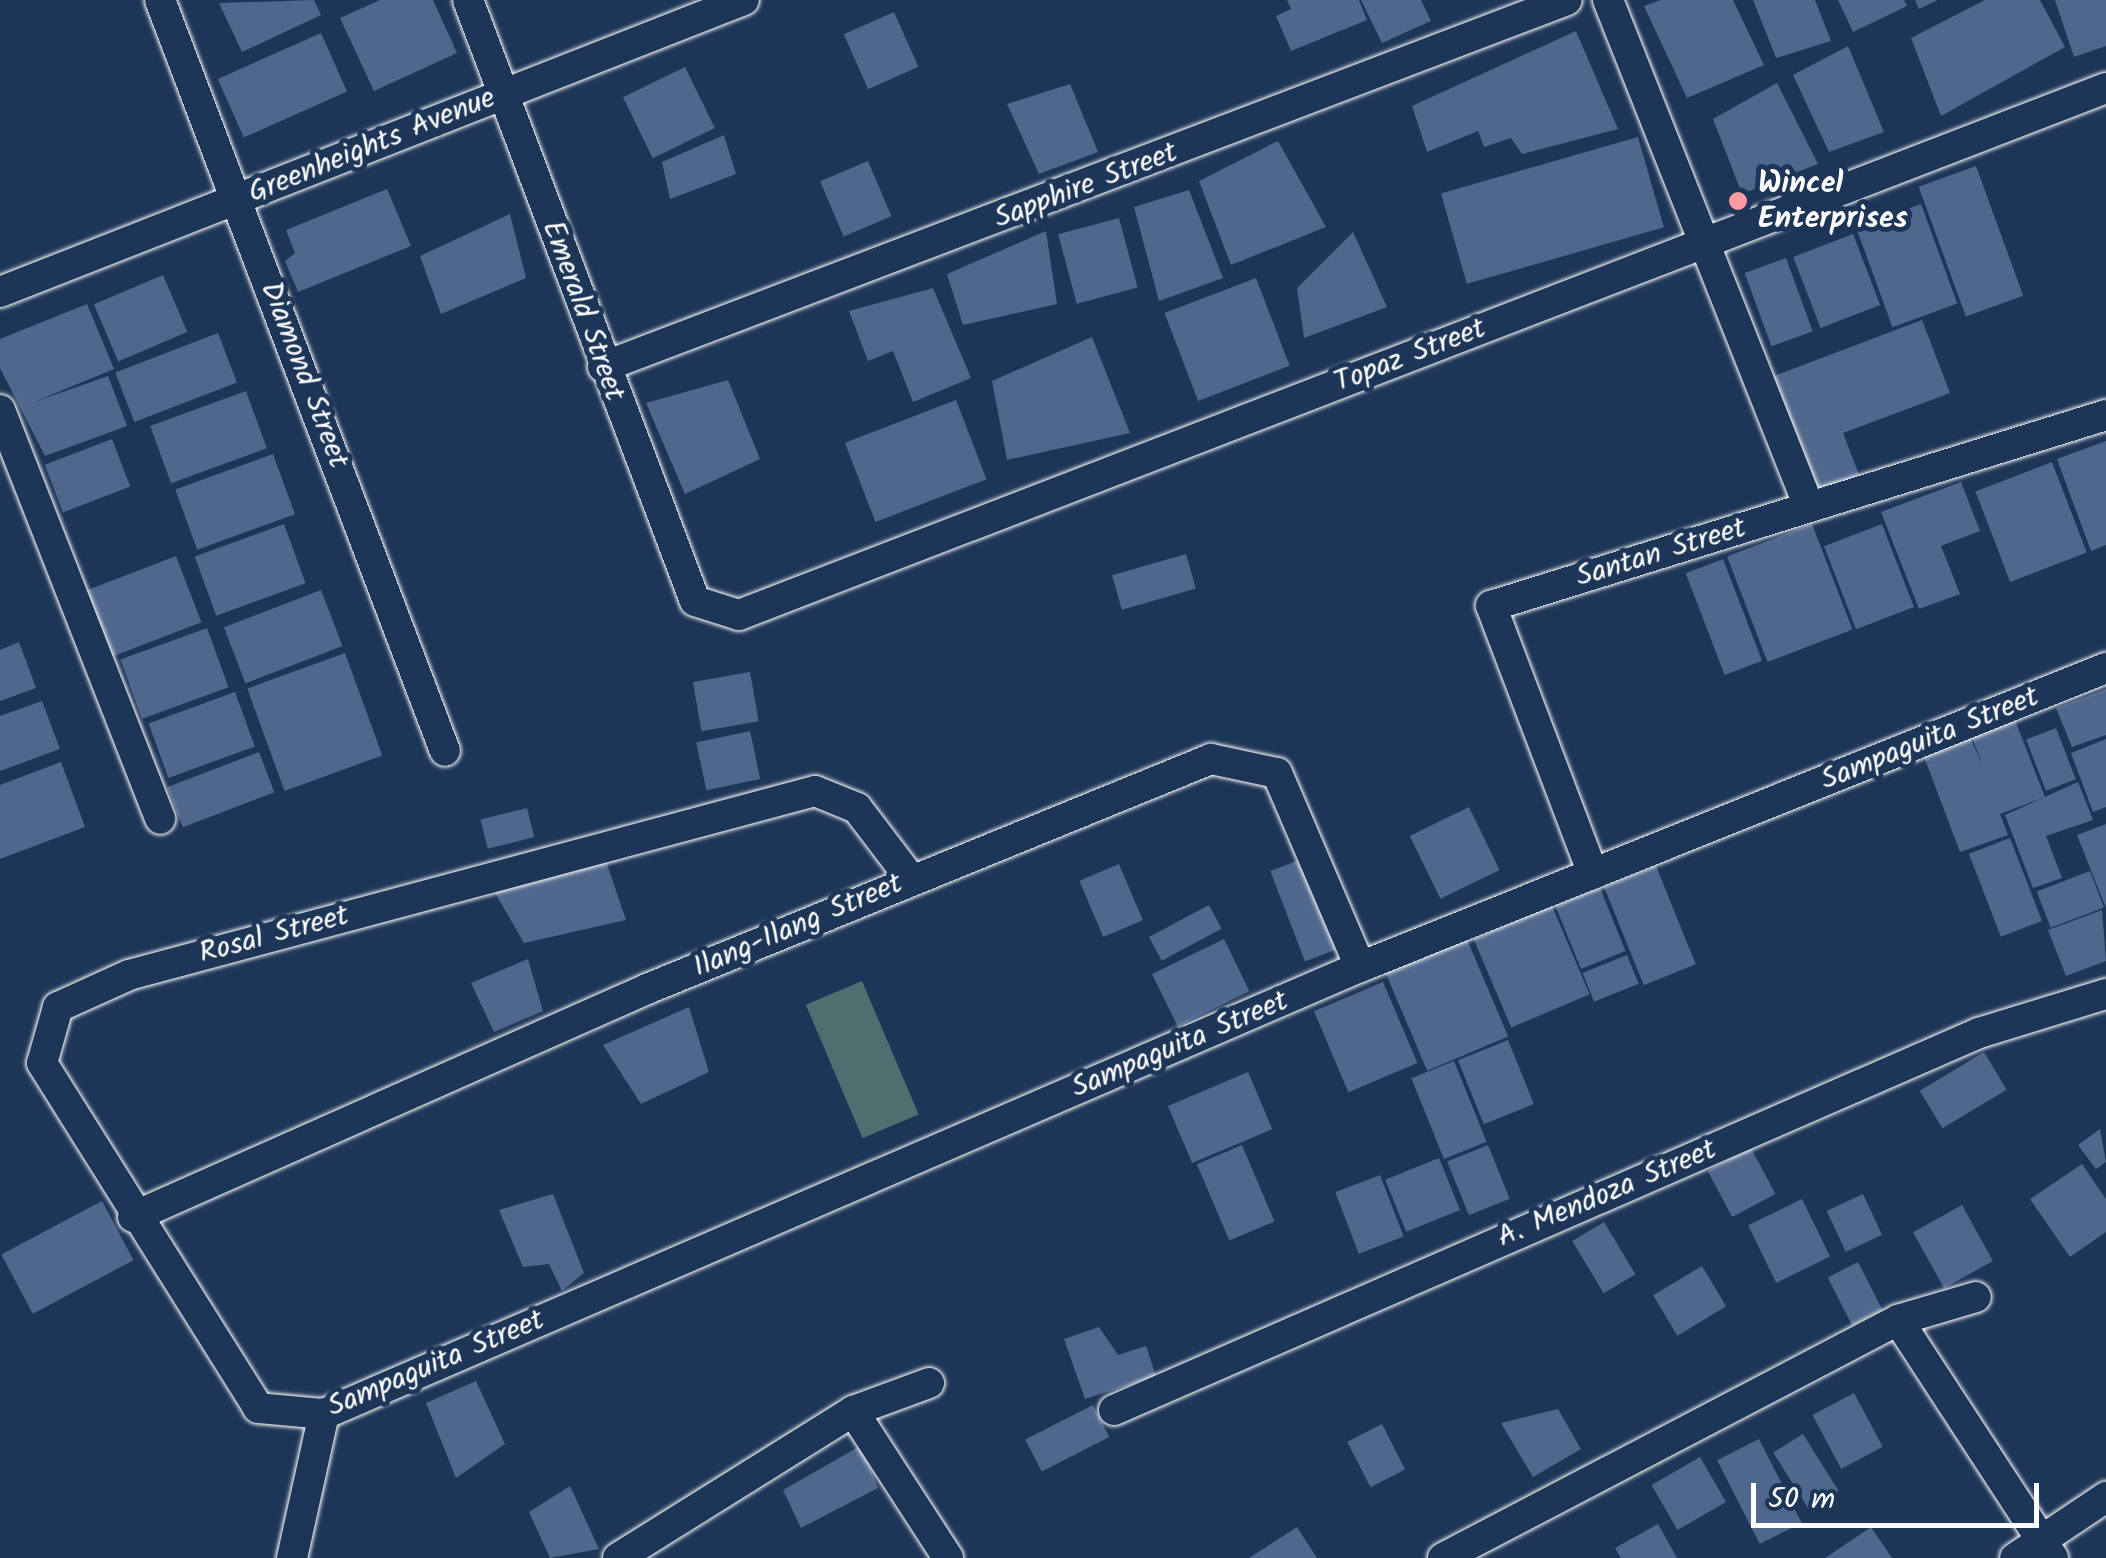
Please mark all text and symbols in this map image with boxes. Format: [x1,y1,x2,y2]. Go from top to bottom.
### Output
street label: Greenheights Avenue [243,80,501,212]
street label: Sapphire Street [989,135,1183,237]
place label: Wincel Enterprises [1758,166,1908,236]
marker: Wincel Enterprises [1727,190,1749,212]
street label: Emerald Street [534,216,632,406]
street label: Diamond Street [252,277,356,473]
street label: Topaz Street [1329,311,1491,401]
street label: Santan Street [1572,510,1750,596]
street label: Sampaguita Street [1816,679,2044,799]
street label: Ilang-Ilang Street [688,866,908,986]
street label: Rosal Street [195,898,353,972]
street label: Sampaguita Street [1066,983,1294,1107]
street label: A. Mendoza Street [1492,1132,1722,1256]
street label: Sampaguita Street [322,1302,550,1426]
scale bar [1756,1463,2044,1525]
text: 50 m [1768,1476,1835,1524]

